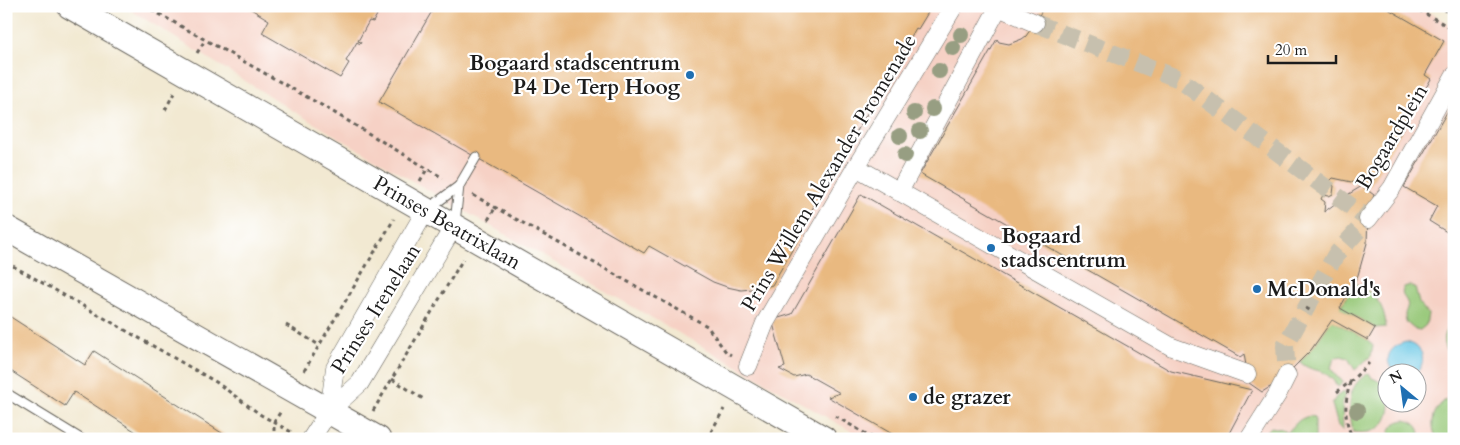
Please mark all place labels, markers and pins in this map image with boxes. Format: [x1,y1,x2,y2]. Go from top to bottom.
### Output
place label: Bogaard stadscentrum P4 De Terp Hoog [469,49,681,102]
marker: Bogaard stadscentrum P4 De Terp Hoog [684,69,696,81]
place label: Bogaard stadscentrum [1001,222,1127,275]
marker: Bogaard stadscentrum [985,242,997,254]
place label: McDonald's [1267,275,1381,304]
marker: McDonald's [1251,283,1263,295]
place label: de grazer [923,383,1011,412]
marker: de grazer [907,391,919,403]

